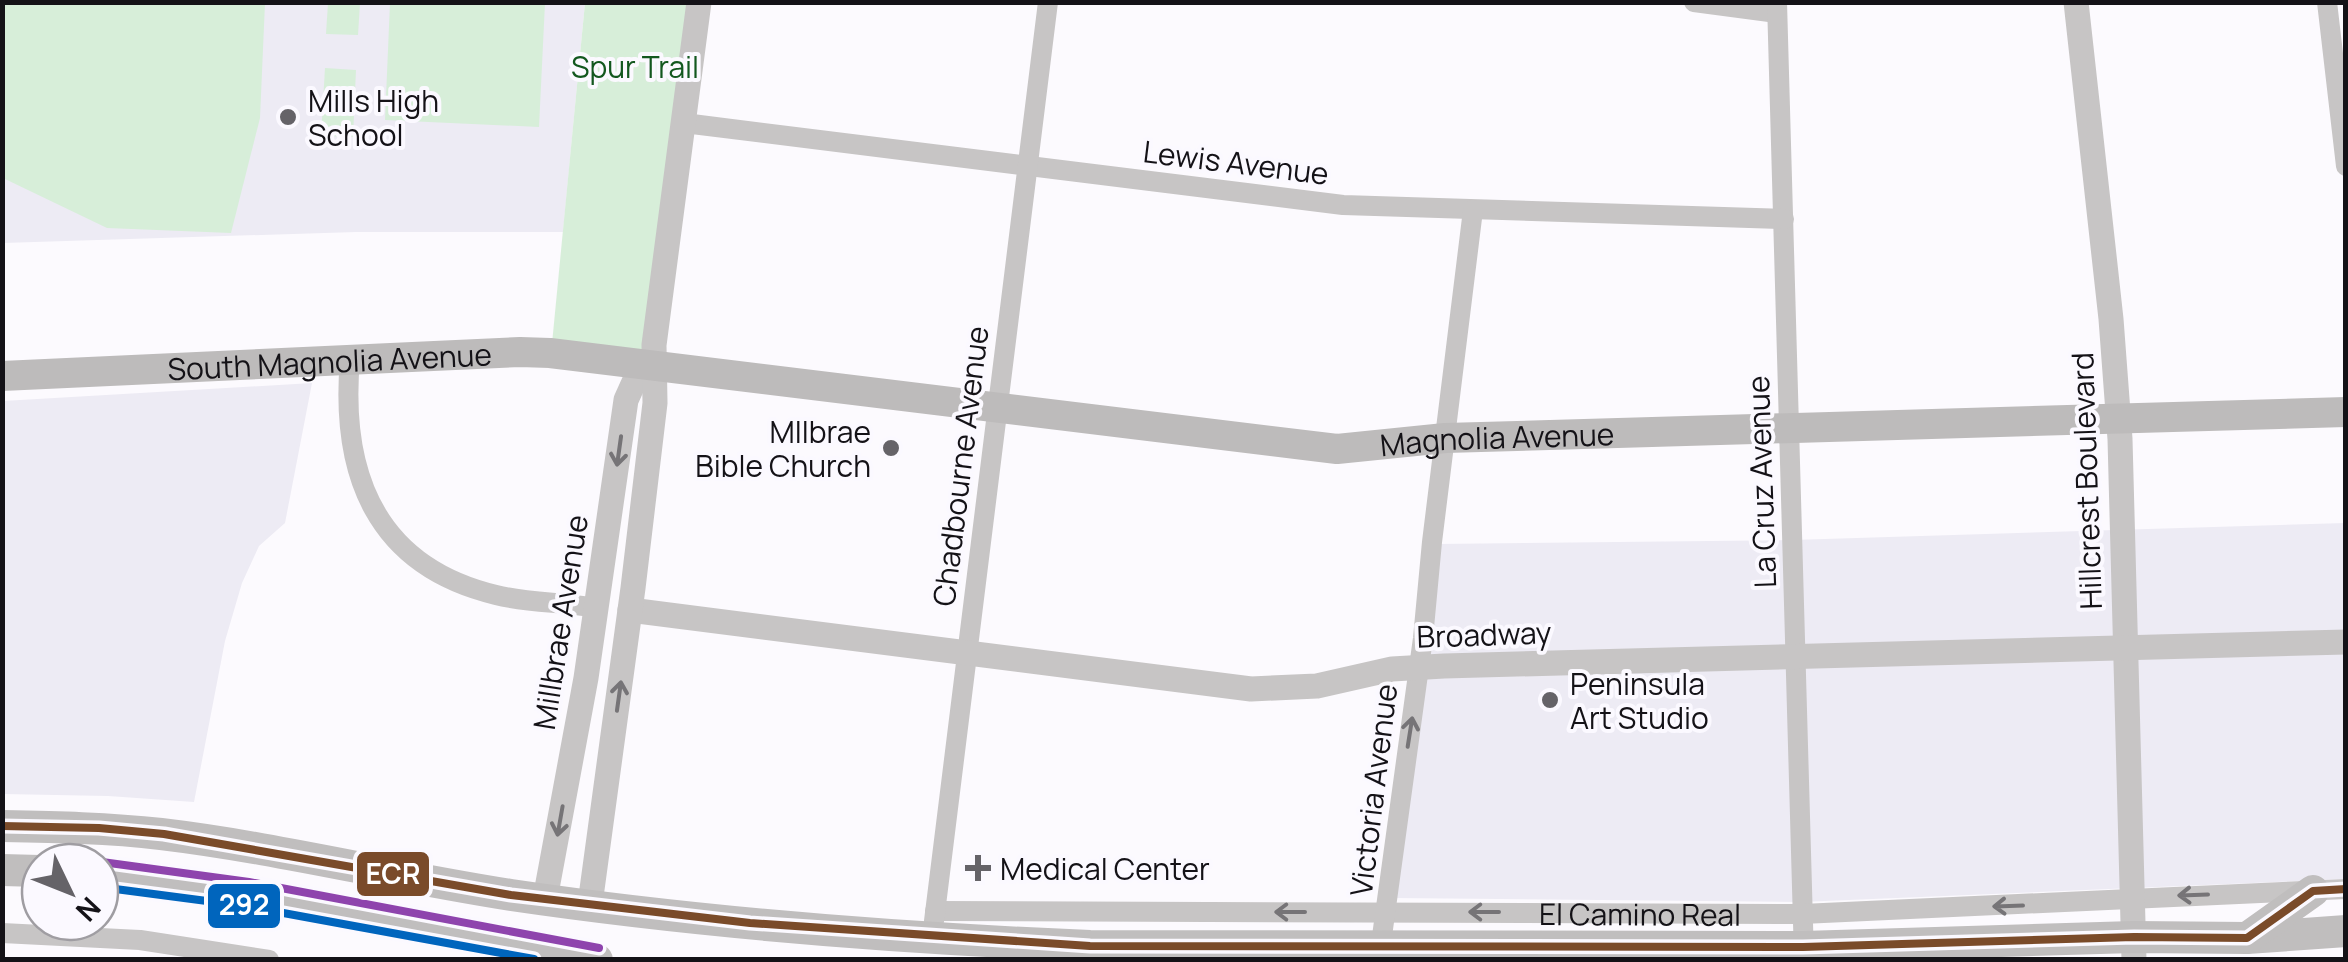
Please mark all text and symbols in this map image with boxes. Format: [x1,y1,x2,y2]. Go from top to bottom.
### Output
park label: Spur Trail [571,46,699,87]
place label: Mills High School [308,80,439,155]
marker: Mills High School [277,106,299,128]
street label: Lewis Avenue [1141,130,1331,194]
street label: Chadbourne Avenue [922,324,998,608]
street label: South Magnolia Avenue [167,333,493,389]
street label: Hillcrest Boulevard [2061,352,2111,610]
street label: La Cruz Avenue [1737,375,1785,589]
place label: Mllbrae Bible Church [695,411,871,486]
street label: Magnolia Avenue [1378,413,1615,465]
one-way arrow [609,434,627,466]
marker: Mllbrae Bible Church [880,437,902,459]
street label: Millbrae Avenue [523,512,597,732]
street label: Broadway [1416,611,1552,657]
place label: Peninsula Art Studio [1570,663,1709,738]
one-way arrow [610,680,628,713]
street label: Victoria Avenue [1340,682,1406,898]
marker: Peninsula Art Studio [1539,689,1561,711]
one-way arrow [1402,717,1420,749]
one-way arrow [550,804,569,837]
north arrow [20,842,120,942]
place label: Medical Center [1000,848,1210,889]
line badge: ECR [355,850,431,898]
text: ECR [366,854,420,892]
marker: Medical Center [965,855,991,881]
line badge: 292 [206,882,282,930]
text: 292 [219,885,269,923]
one-way arrow [2177,886,2209,905]
text: N [68,889,110,930]
street label: El Camino Real [1539,893,1741,934]
one-way arrow [1993,896,2025,915]
one-way arrow [1275,902,1308,922]
one-way arrow [1468,902,1500,922]

